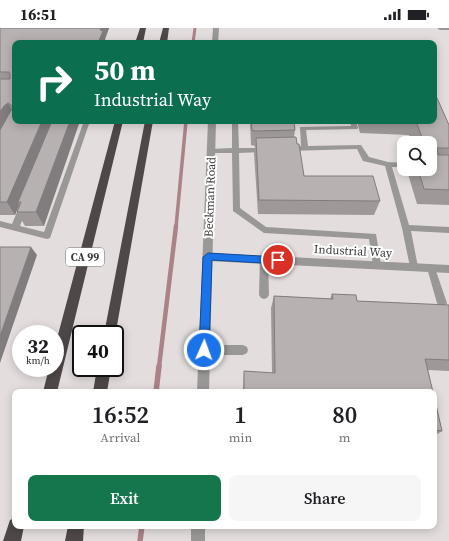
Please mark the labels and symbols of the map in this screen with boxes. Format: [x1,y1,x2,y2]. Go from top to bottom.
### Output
street label: Beckman Road [201,157,219,237]
street label: Industrial Way [314,241,393,261]
pin [261,243,295,277]
road number: CA 99 [66,248,104,266]
speed limit sign: 40 [72,325,124,377]
position arrow [183,329,225,371]

